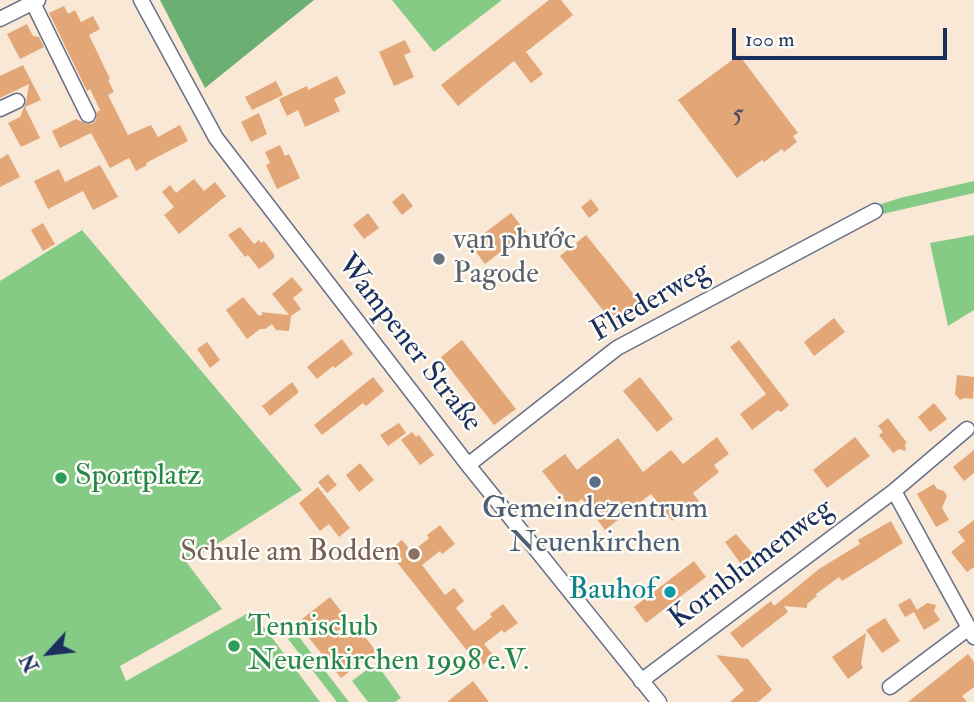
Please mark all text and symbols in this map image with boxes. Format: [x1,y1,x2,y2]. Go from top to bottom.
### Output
scale bar [736,14,951,58]
text: 100 m [745,26,795,53]
house number: 5 [732,100,744,132]
place label: vạn phước Pagode [453,224,576,294]
street label: Wampener Straße [328,248,488,440]
marker: vạn phước Pagode [431,251,447,267]
street label: Fliederweg [585,255,717,351]
place label: Sportplatz [75,460,201,496]
marker: Sportplatz [53,470,69,486]
marker: Gemeindezentrum Neuenkirchen [587,474,603,490]
street label: Kornblumenweg [663,492,841,638]
place label: Gemeindezentrum Neuenkirchen [482,493,708,564]
place label: Schule am Bodden [180,536,400,572]
marker: Schule am Bodden [406,546,422,562]
place label: Bauhof [569,574,656,610]
marker: Bauhof [662,584,678,600]
place label: Tennisclub Neuenkirchen 1998 e.V. [248,611,529,682]
north arrow [14,618,84,688]
marker: Tennisclub Neuenkirchen 1998 e.V. [226,638,242,654]
text: N [16,650,45,676]

